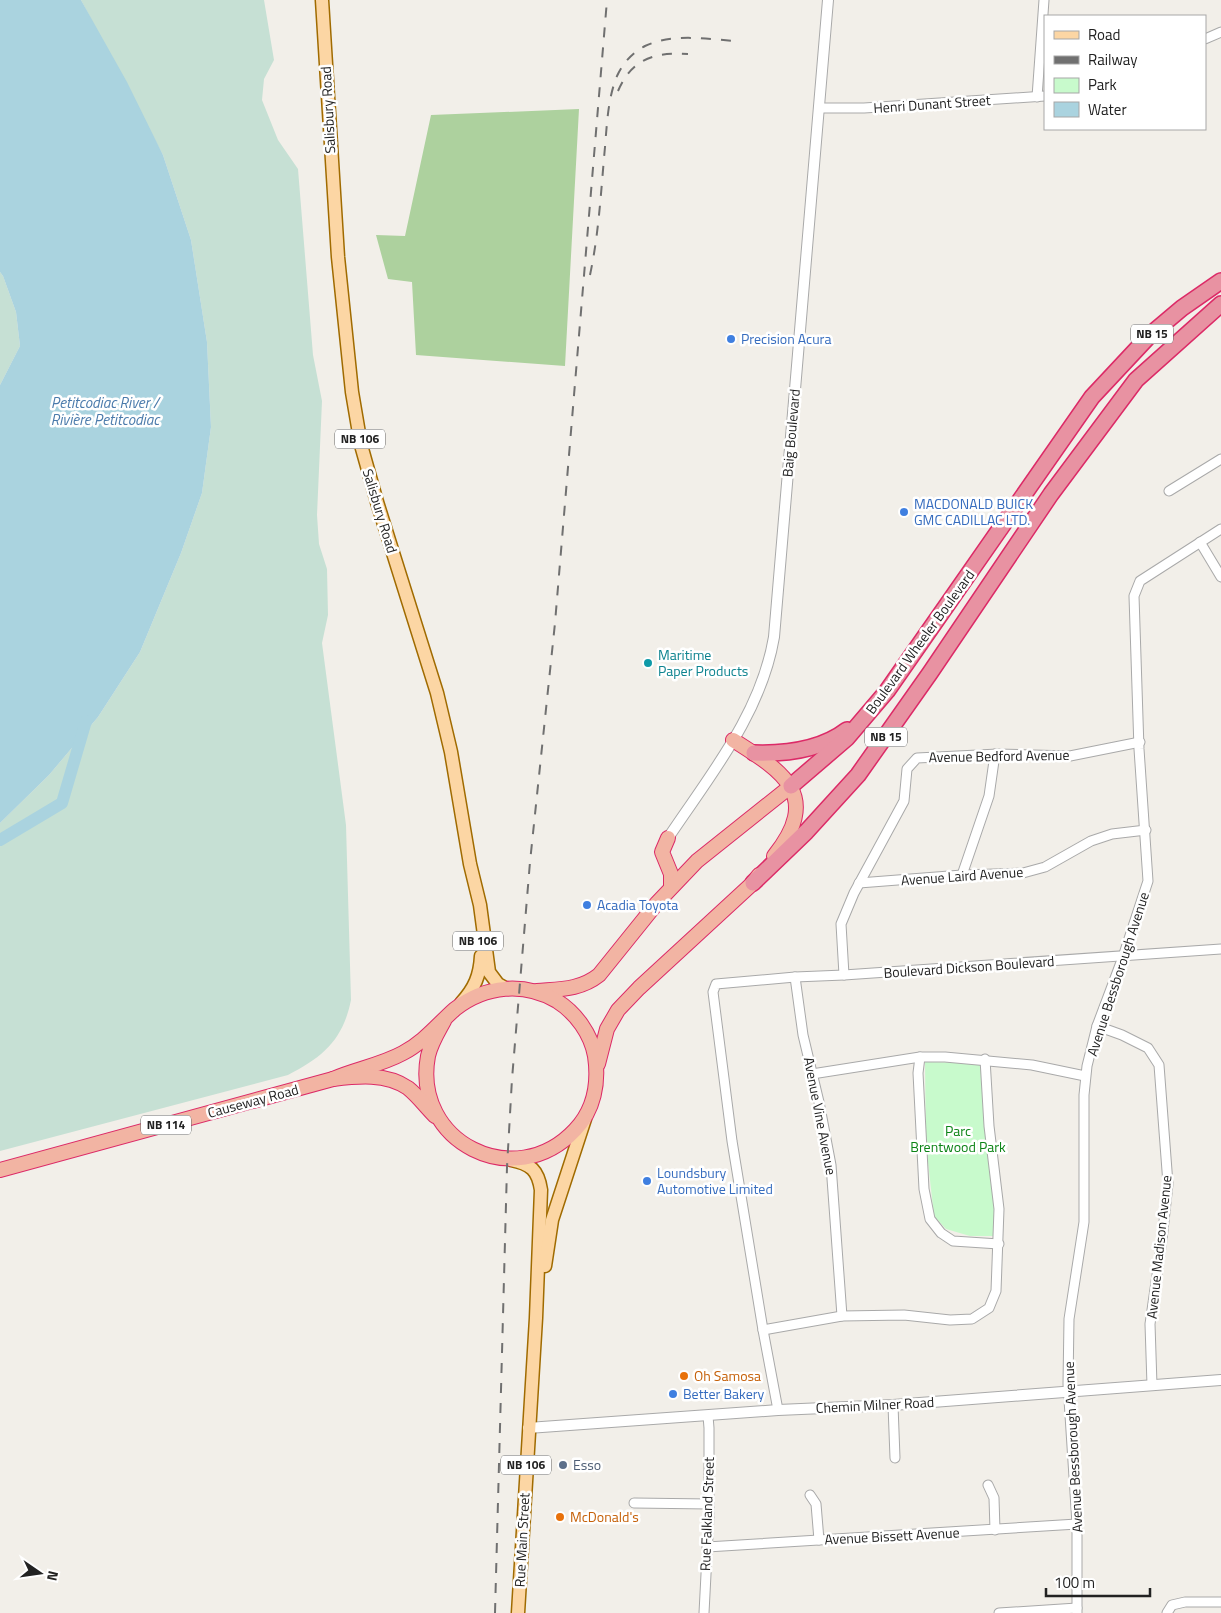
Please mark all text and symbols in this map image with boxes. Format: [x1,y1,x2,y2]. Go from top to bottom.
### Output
legend [1044,15,1206,130]
text: Road [1088,23,1120,46]
text: Railway [1088,48,1138,71]
street label: Salisbury Road [315,66,340,154]
text: Park [1088,73,1117,96]
street label: Henri Dunant Street [873,89,991,118]
text: Water [1088,98,1127,121]
road number: NB 15 [1131,324,1173,344]
place label: Precision Acura [741,328,831,349]
marker: Precision Acura [725,333,737,345]
street label: Baig Boulevard [776,388,805,478]
water label: Petitcodiac River / Rivière Petitcodiac [51,391,162,431]
road number: NB 106 [335,429,385,448]
street label: Salisbury Road [358,466,403,556]
place label: MACDONALD BUICK GMC CADILLAC LTD. [914,493,1033,530]
marker: MACDONALD BUICK GMC CADILLAC LTD. [898,506,910,518]
street label: Boulevard Wheeler Boulevard [860,565,979,718]
place label: Maritime Paper Products [658,644,748,681]
marker: Maritime Paper Products [642,657,654,669]
road number: NB 15 [865,728,907,746]
street label: Avenue Bedford Avenue [928,744,1070,767]
street label: Avenue Laird Avenue [900,861,1024,890]
street label: Avenue Bessborough Avenue [1081,889,1154,1059]
place label: Acadia Toyota [597,894,678,915]
marker: Acadia Toyota [581,899,593,911]
road number: NB 106 [453,931,503,950]
street label: Boulevard Dickson Boulevard [883,950,1055,983]
street label: Avenue Vine Avenue [799,1055,842,1177]
street label: Causeway Road [205,1078,301,1123]
road number: NB 114 [141,1116,191,1134]
park label: Parc Brentwood Park [910,1120,1006,1157]
place label: Loundsbury Automotive Limited [657,1162,773,1199]
street label: Avenue Madison Avenue [1141,1174,1176,1320]
marker: Loundsbury Automotive Limited [641,1175,653,1187]
street label: Avenue Bessborough Avenue [1058,1361,1087,1533]
place label: Oh Samosa [694,1365,761,1386]
marker: Oh Samosa [678,1370,690,1382]
place label: Better Bakery [683,1383,765,1404]
marker: Better Bakery [667,1388,679,1400]
street label: Chemin Milner Road [815,1391,935,1418]
place label: Esso [573,1454,601,1475]
road number: NB 106 [501,1456,551,1474]
street label: Rue Falkland Street [694,1456,719,1572]
marker: Esso [557,1459,569,1471]
street label: Rue Main Street [509,1492,534,1588]
place label: McDonald's [570,1506,639,1527]
marker: McDonald's [554,1511,566,1523]
street label: Avenue Bissett Avenue [824,1521,960,1550]
north arrow [15,1548,65,1598]
scale bar [1046,1566,1150,1598]
text: N [42,1569,64,1583]
text: 100 m [1054,1571,1095,1594]

